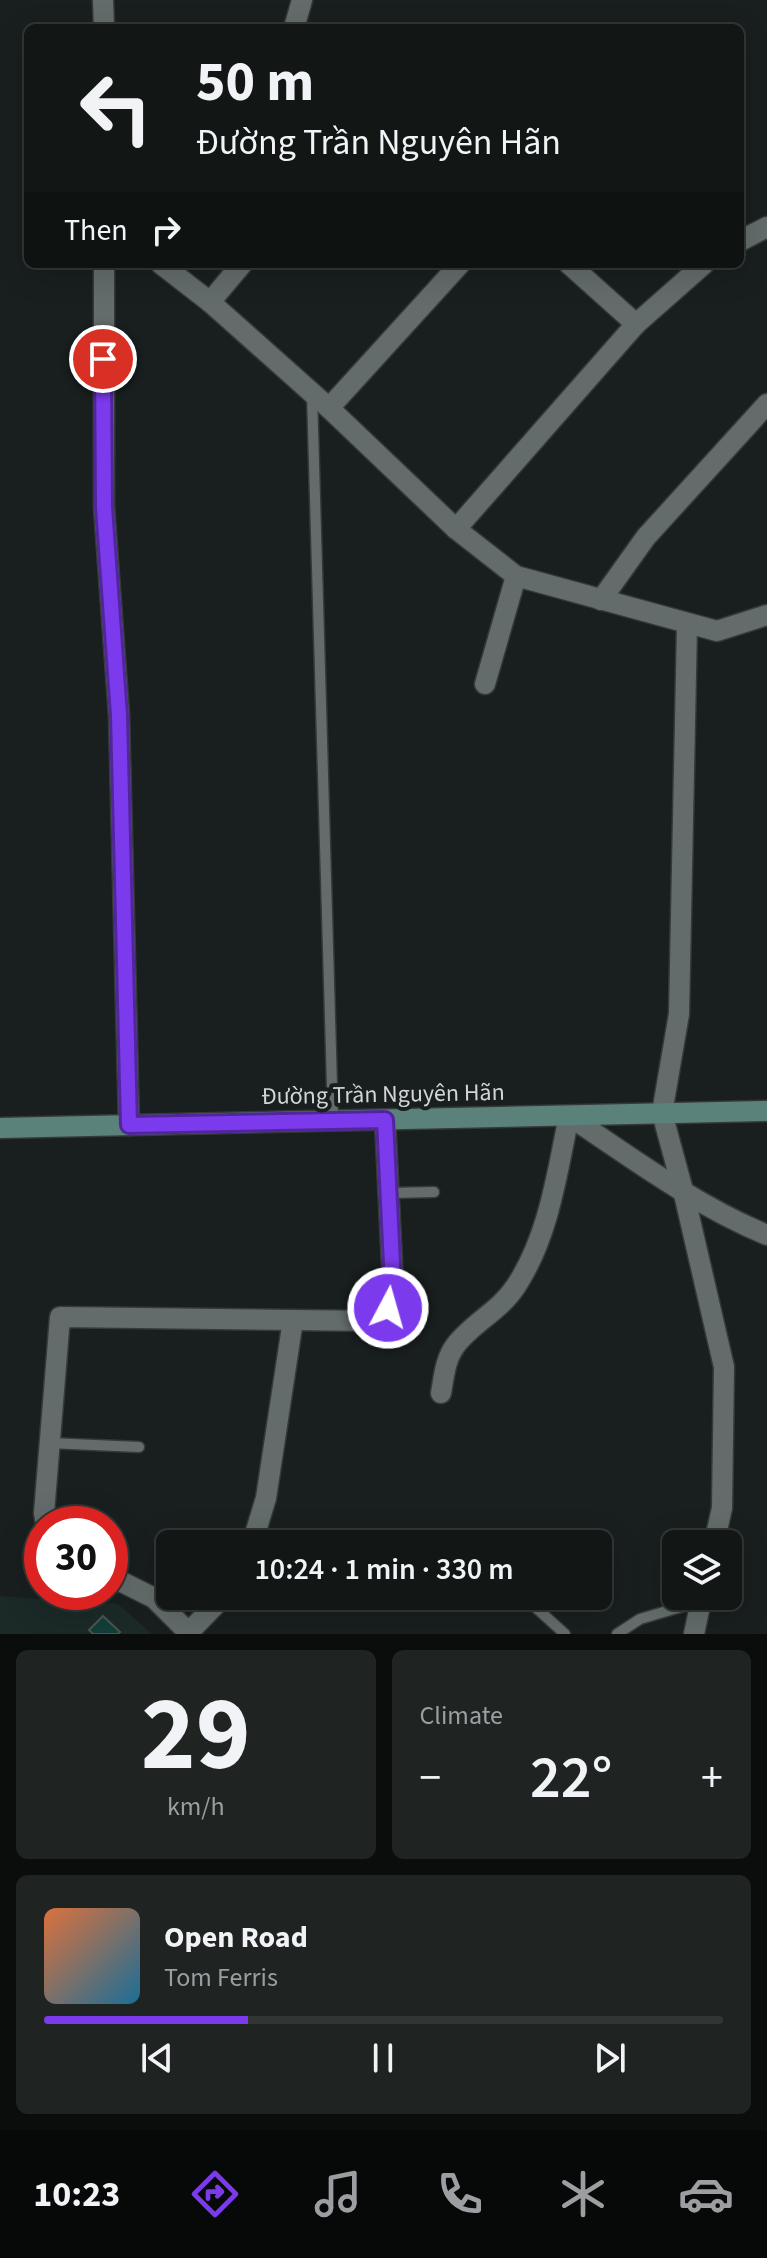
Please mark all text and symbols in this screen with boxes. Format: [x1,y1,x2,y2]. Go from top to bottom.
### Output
text: 50 m [196,43,314,122]
icon: left [64,56,168,160]
text: Đường Trần Nguyên Hãn [196,117,561,168]
icon: right [144,208,188,252]
text: Then [64,209,128,252]
pin [69,325,137,393]
icon: arrive [81,337,125,381]
street label: Đường Trần Nguyên Hãn [261,1075,505,1114]
position arrow [346,1266,430,1350]
speed limit sign: 30 [24,1506,128,1610]
map controls [662,1530,742,1610]
button: layers [662,1530,742,1610]
text: 10:24 · 1 min · 330 m [254,1548,514,1591]
text: 29 [141,1662,251,1810]
text: Climate [420,1697,503,1734]
text: 22° [530,1736,612,1821]
text: − [420,1747,441,1810]
text: + [701,1747,723,1810]
text: km/h [167,1788,225,1825]
text: Open Road [164,1916,308,1959]
text: Tom Ferris [164,1959,278,1996]
icon: previous [135,2036,179,2080]
icon: pause [361,2036,405,2080]
icon: next [588,2036,632,2080]
icon: directions [187,2166,243,2222]
icon: music [310,2166,366,2222]
icon: phone [432,2166,488,2222]
icon: climate [555,2166,611,2222]
icon: car [678,2166,734,2222]
text: 10:23 [33,2169,120,2220]

